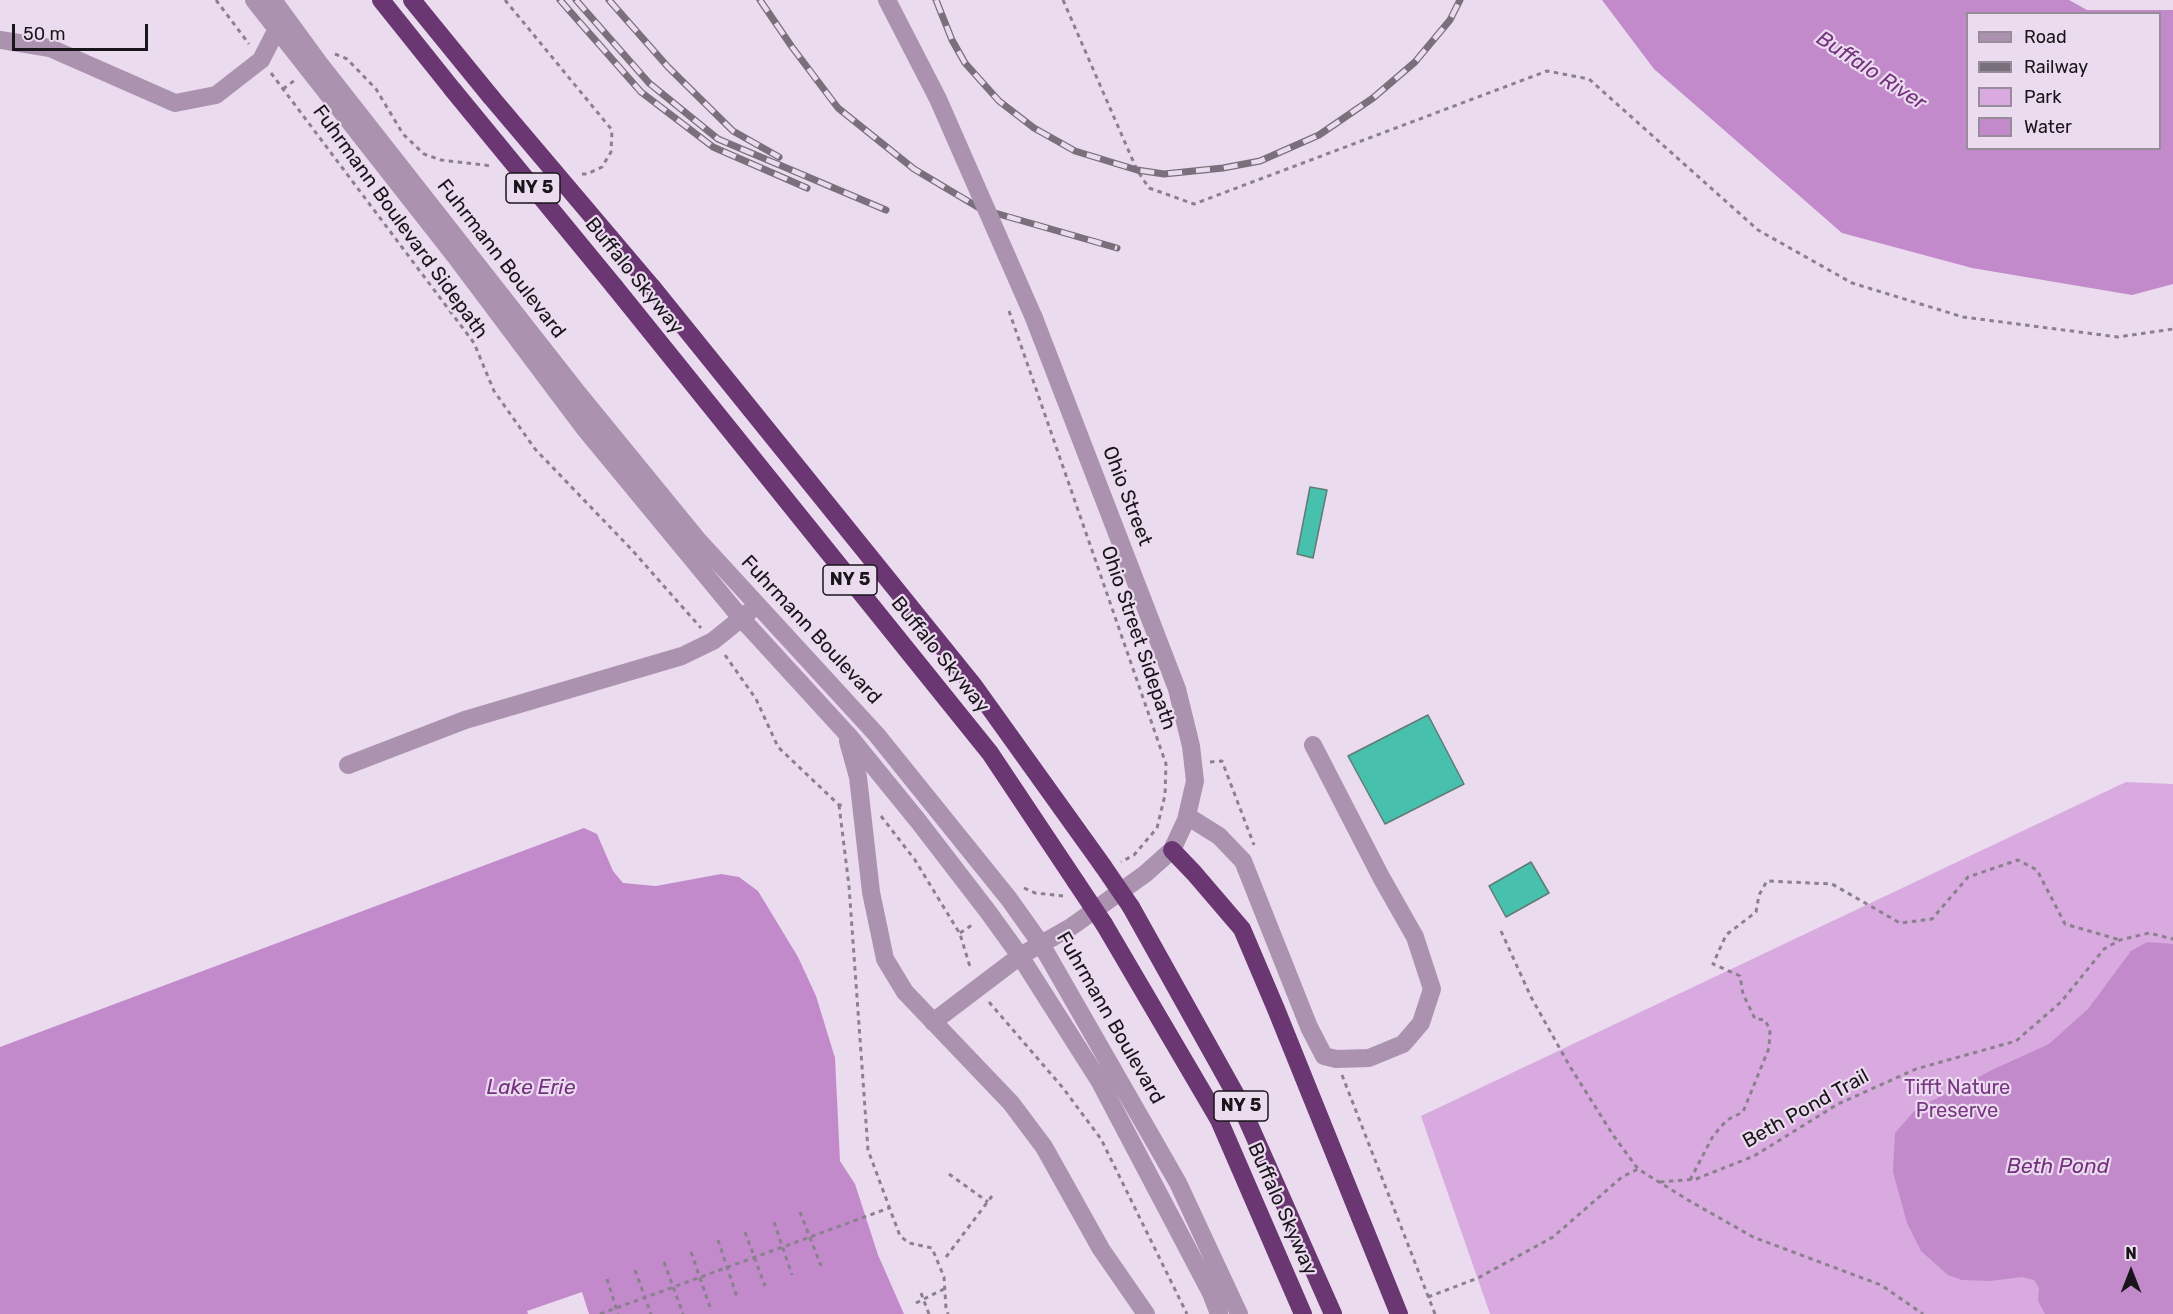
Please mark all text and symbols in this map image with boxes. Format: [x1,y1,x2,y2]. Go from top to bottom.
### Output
scale bar [15,12,152,50]
legend [1966,12,2161,150]
text: 50 m [23,23,66,45]
water label: Buffalo River [1811,26,1931,116]
text: Road [2024,26,2067,48]
text: Railway [2024,56,2088,78]
text: Park [2024,86,2061,108]
street label: Fuhrmann Boulevard Sidepath [307,100,493,344]
text: Water [2024,116,2072,138]
road number: NY 5 [506,173,560,203]
street label: Fuhrmann Boulevard [432,175,570,343]
street label: Buffalo Skyway [580,213,688,339]
street label: Ohio Street [1097,443,1157,549]
street label: Ohio Street Sidepath [1095,543,1181,733]
street label: Fuhrmann Boulevard [736,551,886,709]
road number: NY 5 [823,565,877,595]
street label: Buffalo Skyway [886,592,994,718]
street label: Fuhrmann Boulevard [1051,928,1169,1108]
street label: Beth Pond Trail [1739,1064,1873,1154]
water label: Lake Erie [487,1075,575,1101]
park label: Tifft Nature Preserve [1904,1076,2010,1123]
road number: NY 5 [1214,1091,1268,1121]
street label: Buffalo Skyway [1242,1139,1322,1279]
water label: Beth Pond [2007,1154,2109,1180]
north arrow [2101,1242,2161,1302]
text: N [2125,1244,2137,1263]

